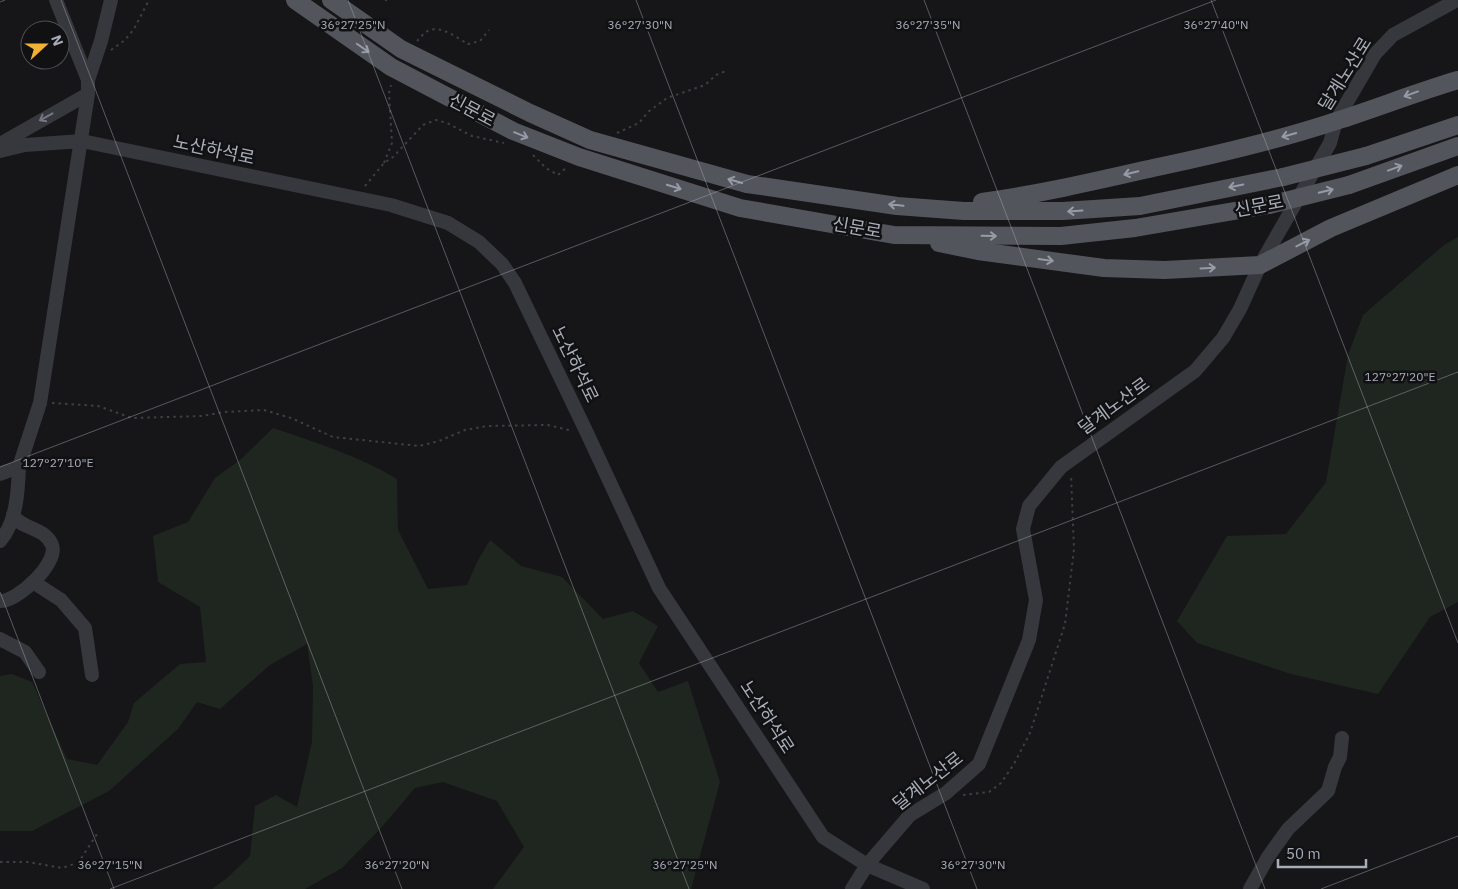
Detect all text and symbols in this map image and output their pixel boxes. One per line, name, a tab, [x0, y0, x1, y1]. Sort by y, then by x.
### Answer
text: 36°27'25"N	[320, 17, 386, 32]
text: 36°27'30"N	[607, 17, 673, 32]
text: 36°27'35"N	[895, 17, 961, 32]
text: 36°27'40"N	[1183, 17, 1249, 32]
north arrow	[20, 20, 70, 70]
text: N	[47, 32, 67, 48]
street label: 달계노산로	[1313, 33, 1376, 115]
one-way arrow	[356, 43, 370, 53]
street label: 신문로	[445, 88, 500, 131]
one-way arrow	[1404, 90, 1420, 99]
one-way arrow	[39, 113, 53, 123]
street label: 노산하석로	[171, 130, 257, 169]
one-way arrow	[513, 130, 528, 140]
one-way arrow	[1281, 131, 1297, 140]
one-way arrow	[1387, 163, 1403, 172]
one-way arrow	[1124, 169, 1140, 178]
one-way arrow	[727, 175, 743, 185]
one-way arrow	[1228, 182, 1244, 192]
one-way arrow	[666, 183, 682, 193]
one-way arrow	[1318, 186, 1334, 195]
street label: 신문로	[1232, 189, 1285, 222]
one-way arrow	[888, 200, 904, 210]
one-way arrow	[1068, 206, 1084, 215]
street label: 신문로	[831, 212, 884, 243]
one-way arrow	[981, 231, 997, 240]
one-way arrow	[1295, 238, 1310, 247]
one-way arrow	[1037, 255, 1053, 265]
one-way arrow	[1199, 263, 1215, 273]
street label: 노산하석로	[547, 322, 604, 406]
text: 127°27'20"E	[1365, 369, 1435, 384]
street label: 달계노산로	[1073, 372, 1154, 439]
text: 127°27'10"E	[23, 455, 93, 470]
street label: 노산하석로	[735, 676, 800, 758]
street label: 달계노산로	[888, 746, 967, 815]
scale bar	[1278, 836, 1366, 868]
text: 50 m	[1286, 844, 1321, 863]
text: 36°27'15"N	[77, 857, 143, 872]
text: 36°27'20"N	[364, 857, 430, 872]
text: 36°27'25"N	[652, 857, 718, 872]
text: 36°27'30"N	[940, 857, 1006, 872]

